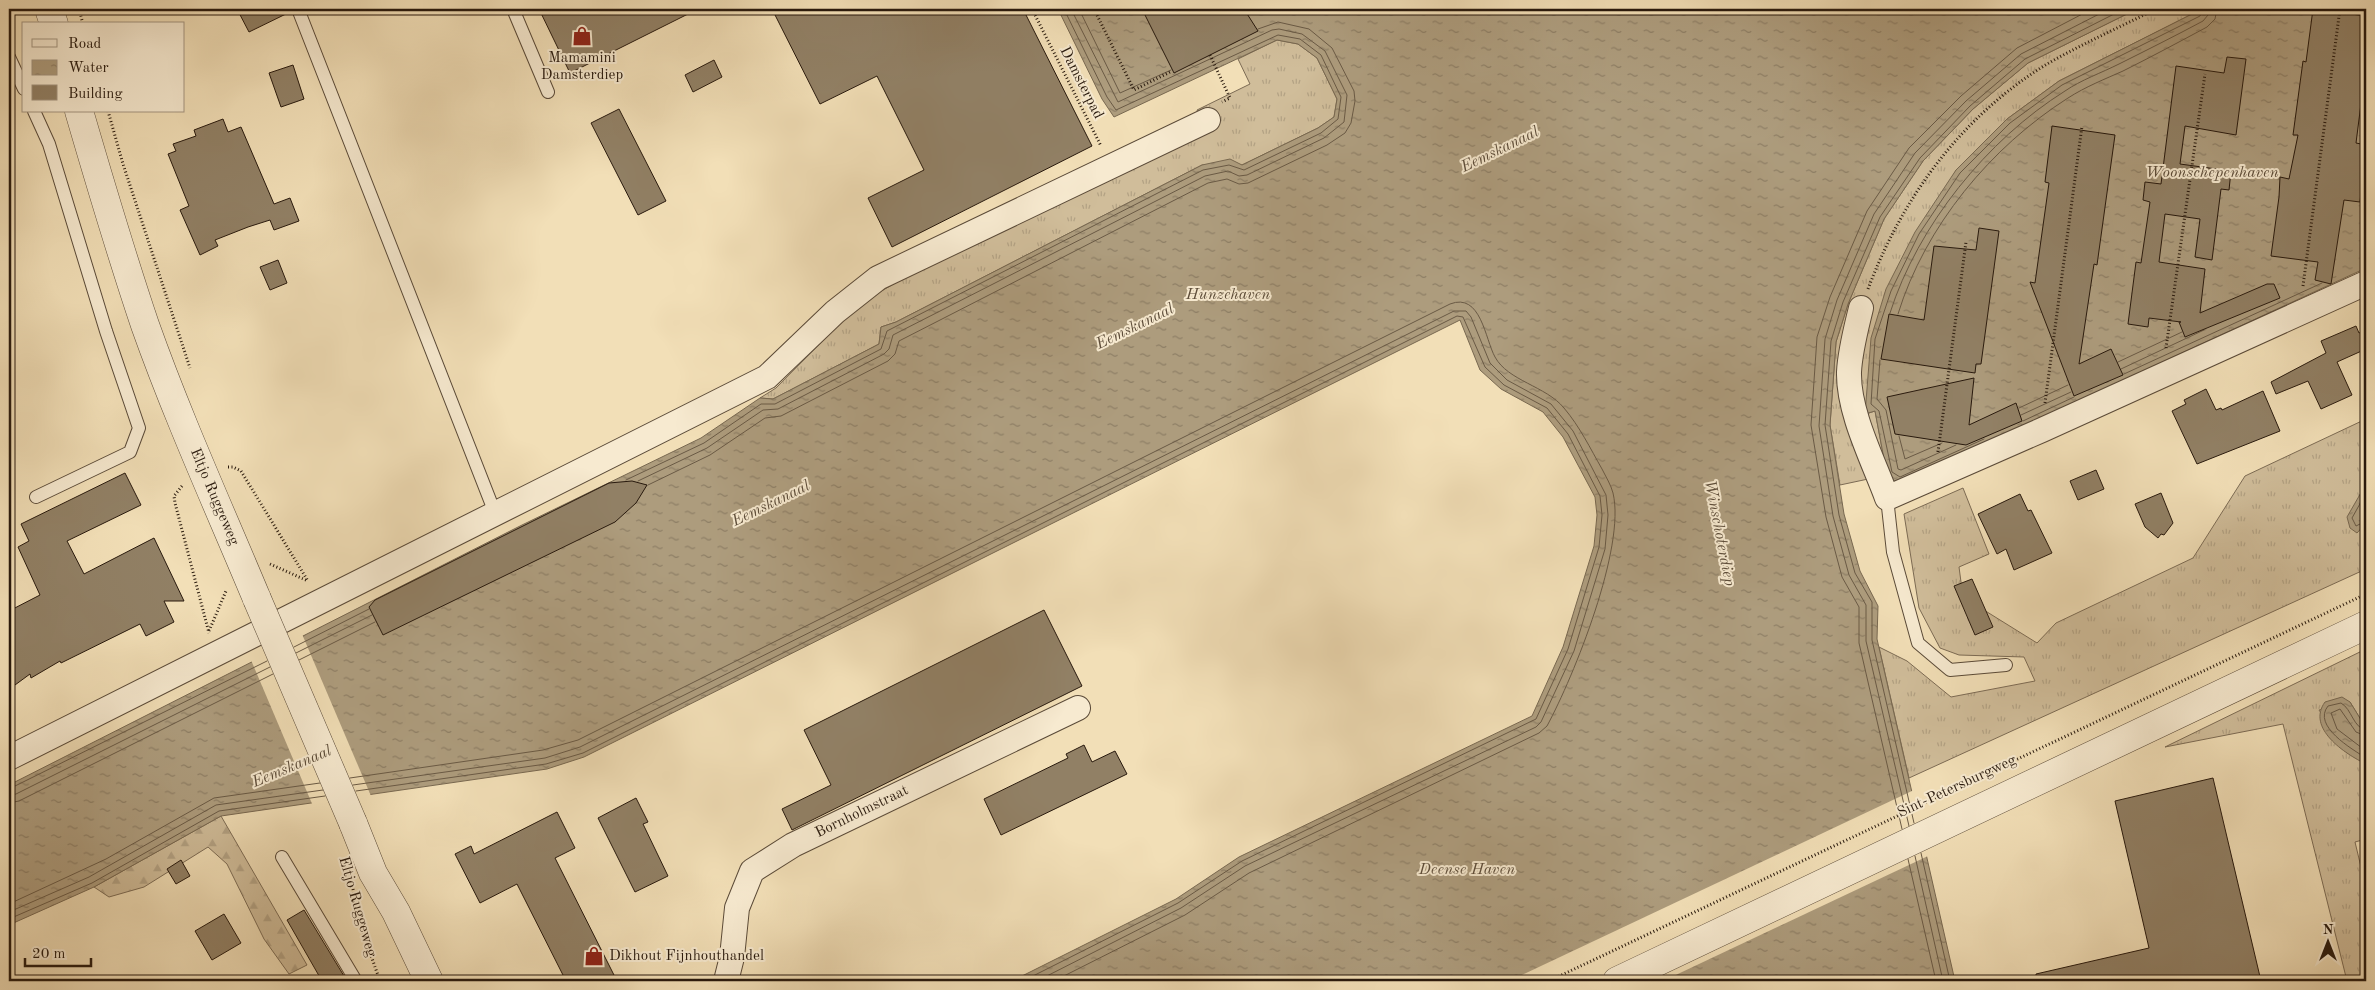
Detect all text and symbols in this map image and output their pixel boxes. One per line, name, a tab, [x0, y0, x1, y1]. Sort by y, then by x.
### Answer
legend	[22, 22, 185, 112]
shop icon: Mamamini Damsterdiep	[571, 25, 593, 47]
text: Road	[68, 37, 102, 52]
street label: Damsterpad	[1056, 44, 1106, 122]
place label: Mamamini Damsterdiep	[541, 51, 623, 83]
text: Water	[68, 61, 109, 76]
text: Building	[68, 87, 123, 102]
water label: Eemskanaal	[1458, 124, 1542, 176]
water label: Woonschepenhaven	[2145, 165, 2279, 181]
water label: Hunzehaven	[1185, 287, 1270, 303]
water label: Eemskanaal	[1093, 301, 1177, 353]
street label: Eltjo Ruggeweg	[187, 446, 241, 548]
water label: Eemskanaal	[729, 478, 813, 530]
water label: Winschoterdiep	[1701, 479, 1737, 588]
water label: Eemskanaal	[249, 743, 334, 791]
street label: Sint-Petersburgweg	[1895, 753, 2019, 821]
street label: Bornholmstraat	[813, 783, 911, 841]
street label: Eltjo Ruggeweg	[335, 855, 379, 959]
water label: Deense Haven	[1418, 862, 1515, 878]
north arrow	[2302, 918, 2352, 968]
text: N	[2323, 923, 2334, 937]
scale bar	[25, 935, 91, 967]
shop icon: Dikhout Fijnhouthandel	[583, 945, 605, 967]
text: 20 m	[32, 947, 66, 962]
place label: Dikhout Fijnhouthandel	[609, 949, 764, 964]

